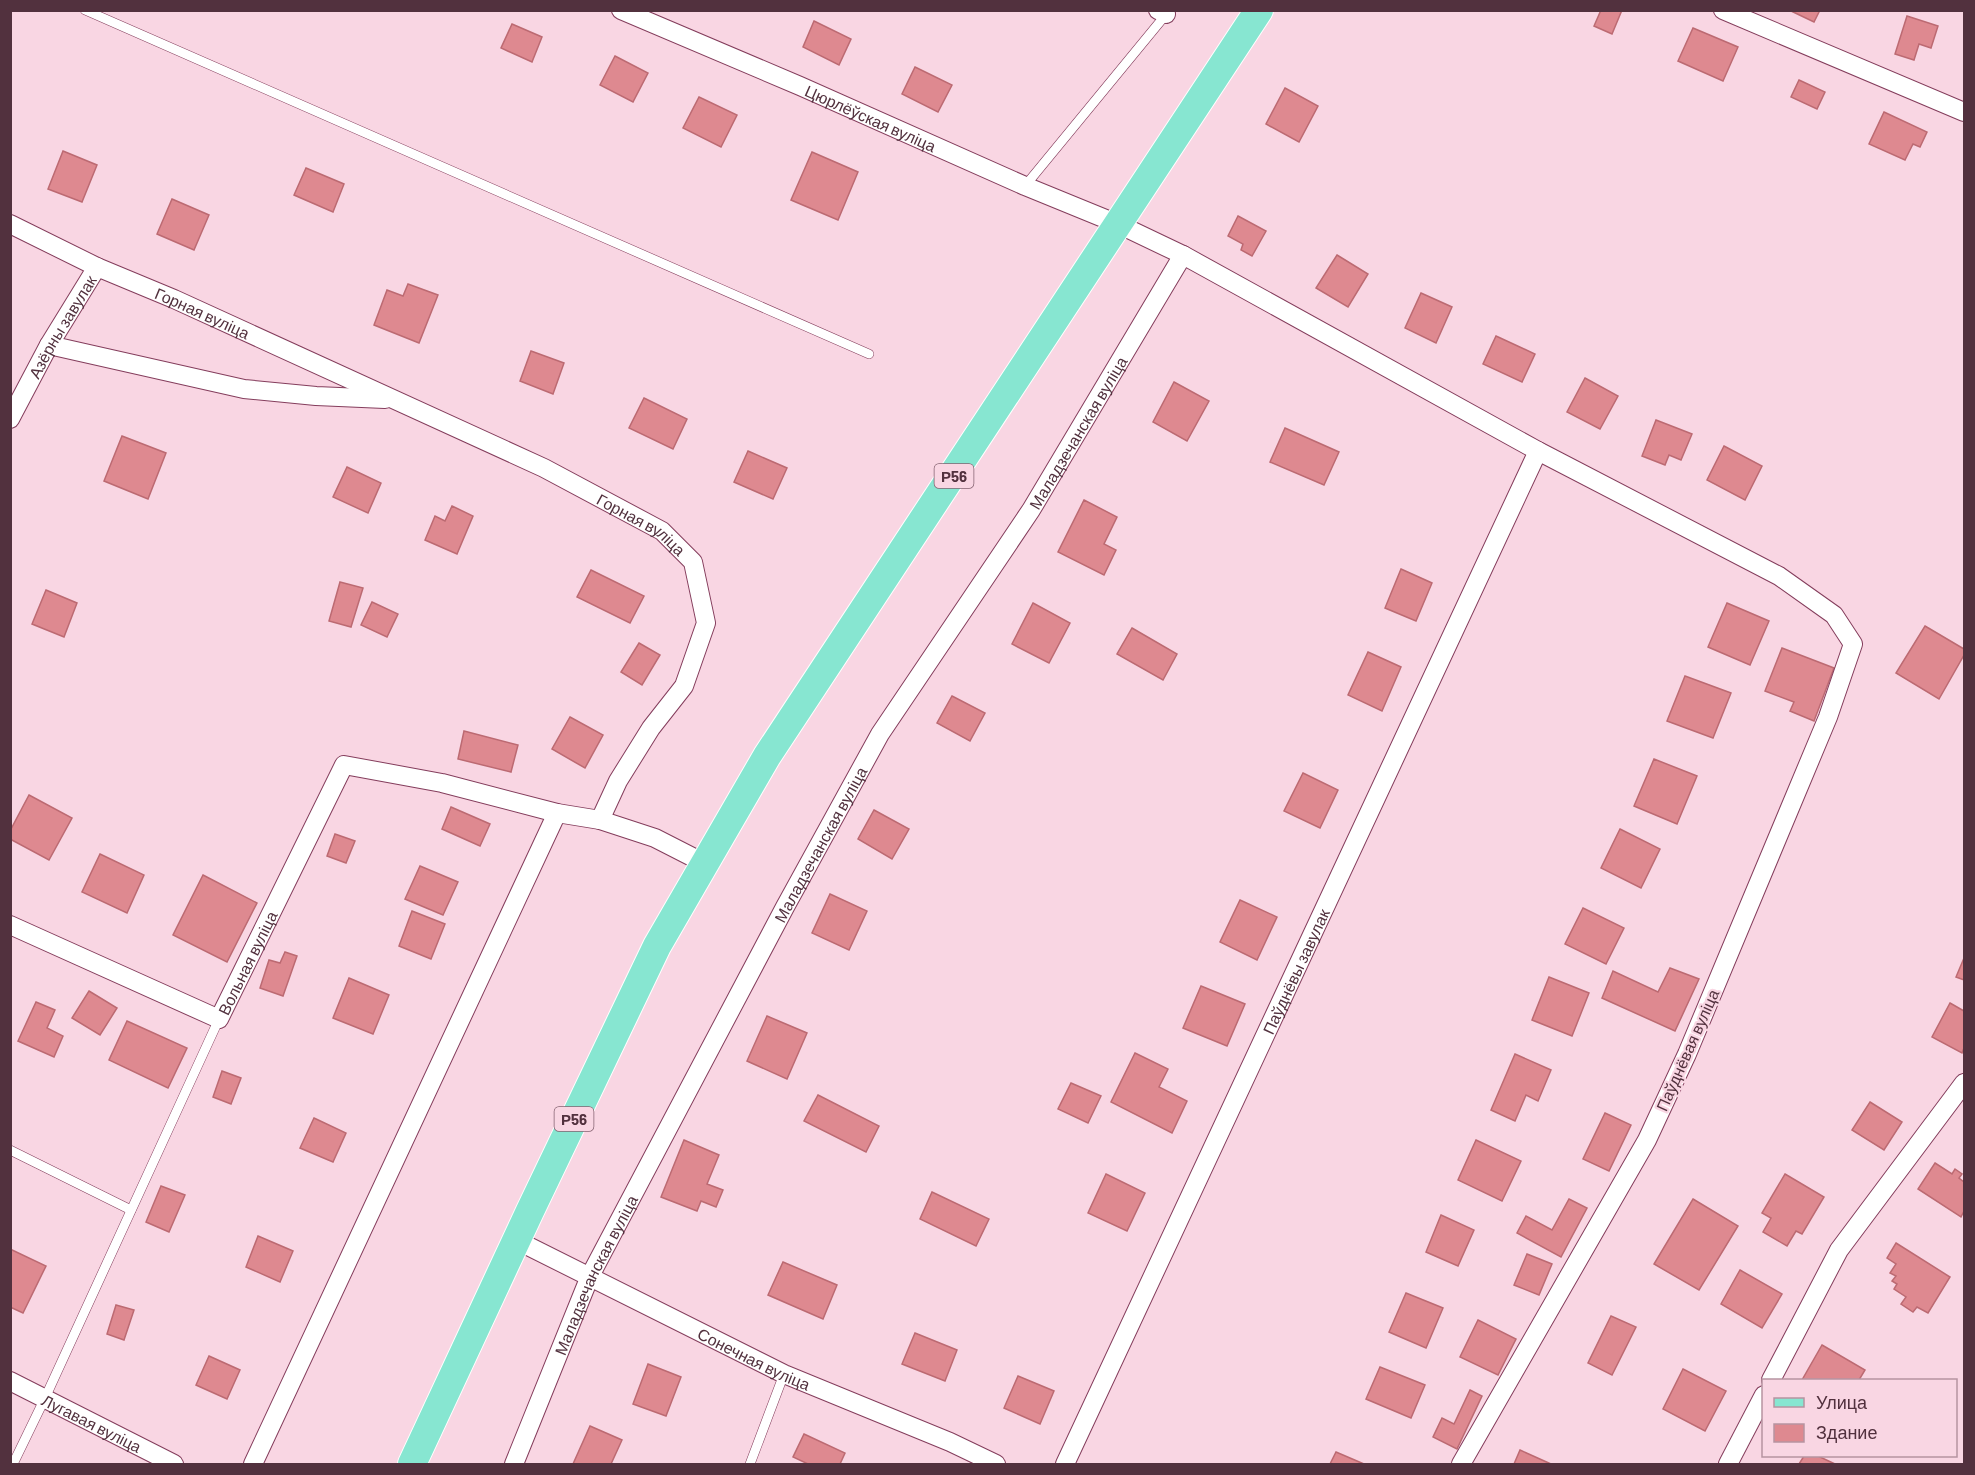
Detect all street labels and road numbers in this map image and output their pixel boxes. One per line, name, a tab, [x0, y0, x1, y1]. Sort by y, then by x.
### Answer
street label: Цюрлёўская вуліца	[802, 80, 939, 155]
street label: Азёрны завулак	[24, 270, 100, 381]
street label: Горная вуліца	[152, 283, 253, 342]
street label: Маладзечанская вуліца	[1024, 352, 1130, 512]
road number: Р56	[934, 464, 974, 488]
street label: Горная вуліца	[594, 489, 690, 559]
street label: Маладзечанская вуліца	[769, 763, 870, 925]
street label: Паўднёвы завулак	[1258, 905, 1333, 1037]
street label: Вольная вуліца	[213, 908, 280, 1018]
street label: Паўднёвая вуліца	[1652, 986, 1722, 1114]
road number: Р56	[554, 1107, 594, 1131]
street label: Маладзечанская вуліца	[550, 1191, 641, 1358]
street label: Сонечная вуліца	[695, 1323, 813, 1393]
street label: Лугавая вуліца	[39, 1389, 145, 1456]

